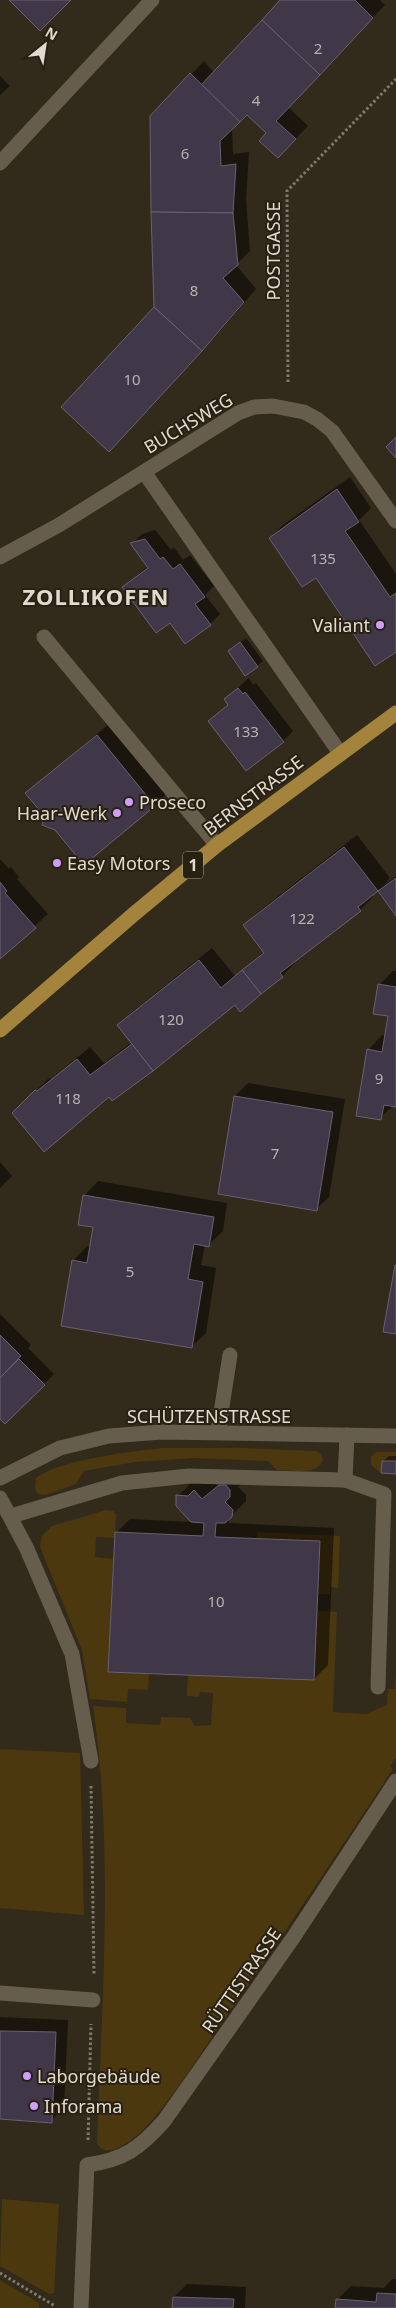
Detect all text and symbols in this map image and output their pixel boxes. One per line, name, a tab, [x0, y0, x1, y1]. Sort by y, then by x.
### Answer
north arrow	[20, 20, 70, 70]
text: N	[42, 22, 61, 44]
house number: 2	[314, 38, 322, 58]
house number: 4	[252, 90, 261, 110]
house number: 6	[181, 143, 189, 163]
street label: POSTGASSE	[261, 202, 285, 300]
house number: 8	[190, 280, 198, 300]
house number: 10	[123, 369, 141, 389]
street label: BUCHSWEG	[139, 387, 237, 459]
house number: 135	[310, 548, 336, 568]
district label: ZOLLIKOFEN	[23, 581, 169, 611]
place label: Valiant	[312, 613, 371, 637]
marker: Valiant	[374, 619, 386, 631]
house number: 133	[233, 721, 259, 741]
street label: BERNSTRASSE	[198, 750, 308, 840]
place label: Proseco	[139, 790, 206, 814]
marker: Proseco	[123, 796, 135, 808]
place label: Haar-Werk	[17, 801, 107, 825]
marker: Haar-Werk	[111, 807, 123, 819]
place label: Easy Motors	[67, 851, 170, 875]
road number: 1	[183, 852, 203, 878]
marker: Easy Motors	[51, 857, 63, 869]
house number: 122	[289, 908, 315, 928]
house number: 120	[158, 1009, 184, 1029]
house number: 9	[375, 1068, 383, 1088]
house number: 118	[55, 1088, 81, 1108]
house number: 7	[271, 1143, 279, 1163]
house number: 5	[126, 1261, 134, 1281]
street label: SCHÜTZENSTRASSE	[127, 1404, 291, 1428]
house number: 10	[207, 1591, 225, 1611]
street label: RÜTTISTRASSE	[196, 1923, 286, 2037]
place label: Laborgebäude	[37, 2064, 160, 2088]
marker: Laborgebäude	[21, 2070, 33, 2082]
place label: Inforama	[44, 2094, 122, 2118]
marker: Inforama	[28, 2100, 40, 2112]

